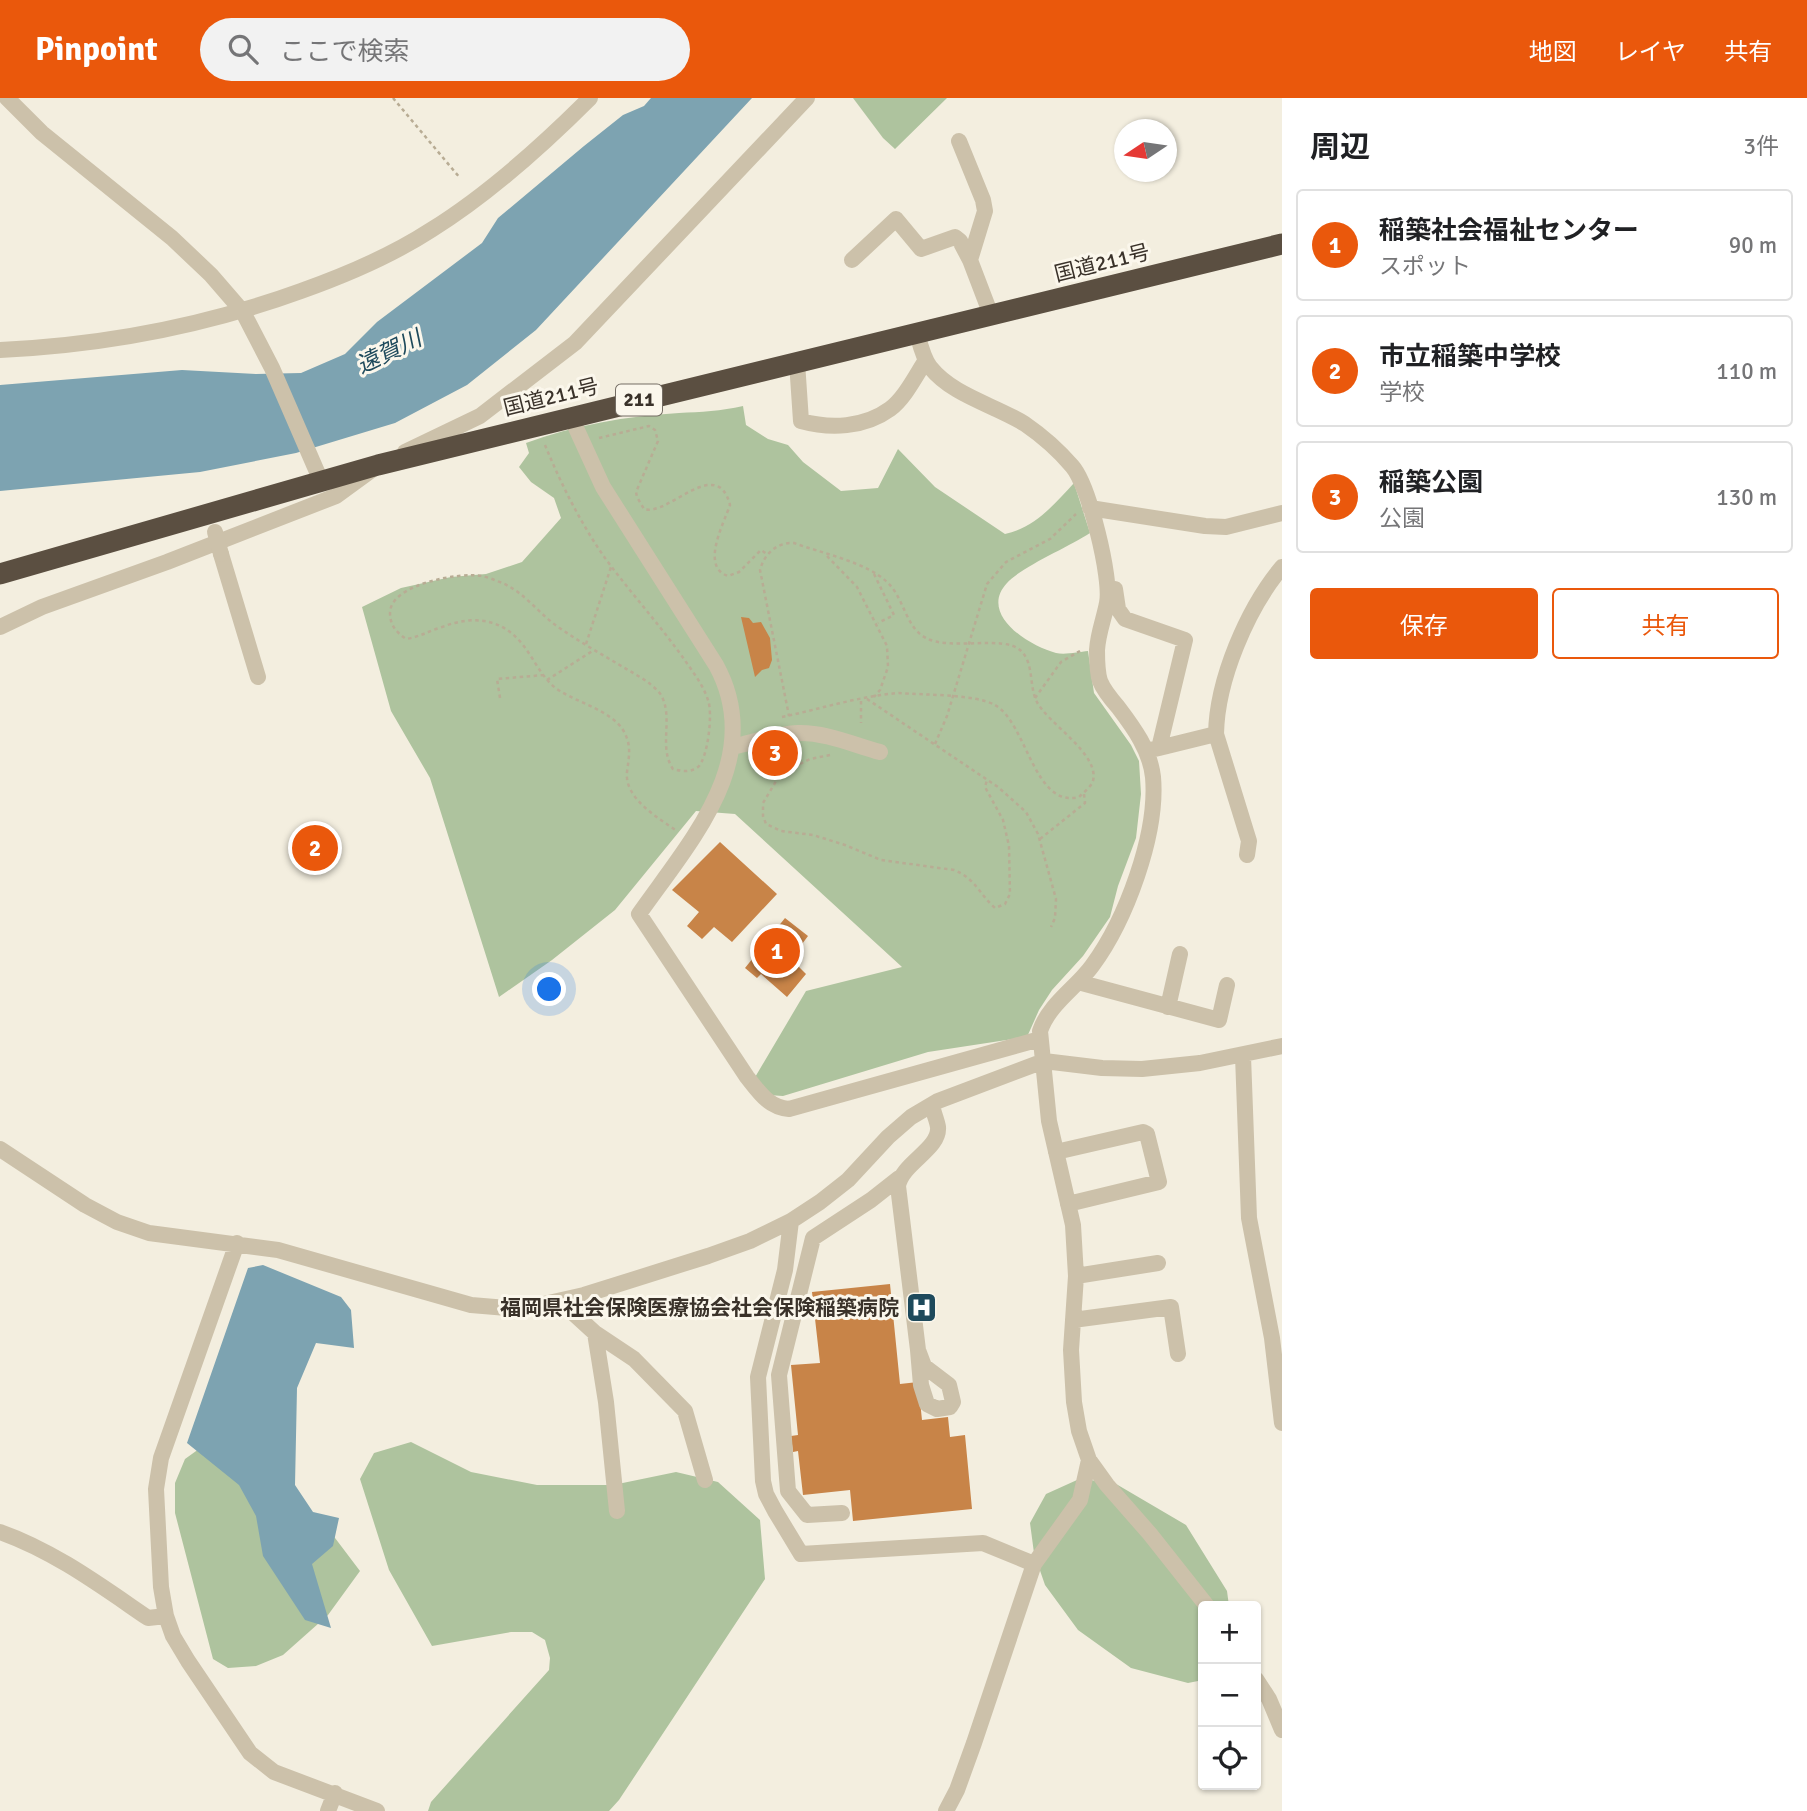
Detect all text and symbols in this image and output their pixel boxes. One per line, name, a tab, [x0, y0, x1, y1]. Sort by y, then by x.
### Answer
search box	[200, 18, 690, 81]
text: Pinpoint	[35, 29, 158, 70]
icon: search	[224, 30, 262, 68]
text: ここで検索	[280, 36, 410, 68]
text: 地図	[1529, 37, 1577, 67]
text: レイヤ	[1615, 37, 1686, 67]
text: 共有	[1724, 37, 1772, 67]
north arrow	[1114, 119, 1177, 182]
text: 周辺	[1310, 129, 1370, 166]
text: 3件	[1744, 132, 1779, 161]
text: 稲築社会福祉センター	[1379, 215, 1639, 247]
text: 1	[1329, 231, 1341, 260]
text: 90 m	[1729, 231, 1777, 260]
street label: 国道211号	[1052, 239, 1152, 287]
text: スポット	[1379, 252, 1471, 281]
water label: 遠賀川	[352, 323, 429, 380]
text: 市立稲築中学校	[1379, 341, 1561, 373]
text: 2	[1329, 357, 1341, 386]
text: 110 m	[1716, 357, 1777, 386]
street label: 国道211号	[501, 373, 601, 421]
text: 学校	[1379, 378, 1425, 407]
road number: 211	[616, 384, 662, 416]
text: 稲築公園	[1379, 467, 1483, 499]
text: 3	[1329, 483, 1341, 512]
text: 130 m	[1716, 483, 1777, 512]
text: 公園	[1379, 504, 1425, 533]
button: 保存	[1310, 588, 1538, 659]
button: 共有	[1552, 588, 1779, 659]
pin: 3	[752, 727, 798, 779]
pin: 2	[292, 822, 338, 874]
pin: 1	[754, 925, 800, 977]
your location	[532, 972, 566, 1006]
hospital icon: 福岡県社会保険医療協会社会保険稲築病院	[905, 1291, 939, 1325]
place label: 福岡県社会保険医療協会社会保険稲築病院	[500, 1295, 899, 1321]
map controls	[1198, 1601, 1261, 1790]
button: +	[1198, 1601, 1261, 1664]
button: −	[1198, 1664, 1261, 1727]
button: locate	[1198, 1727, 1261, 1790]

